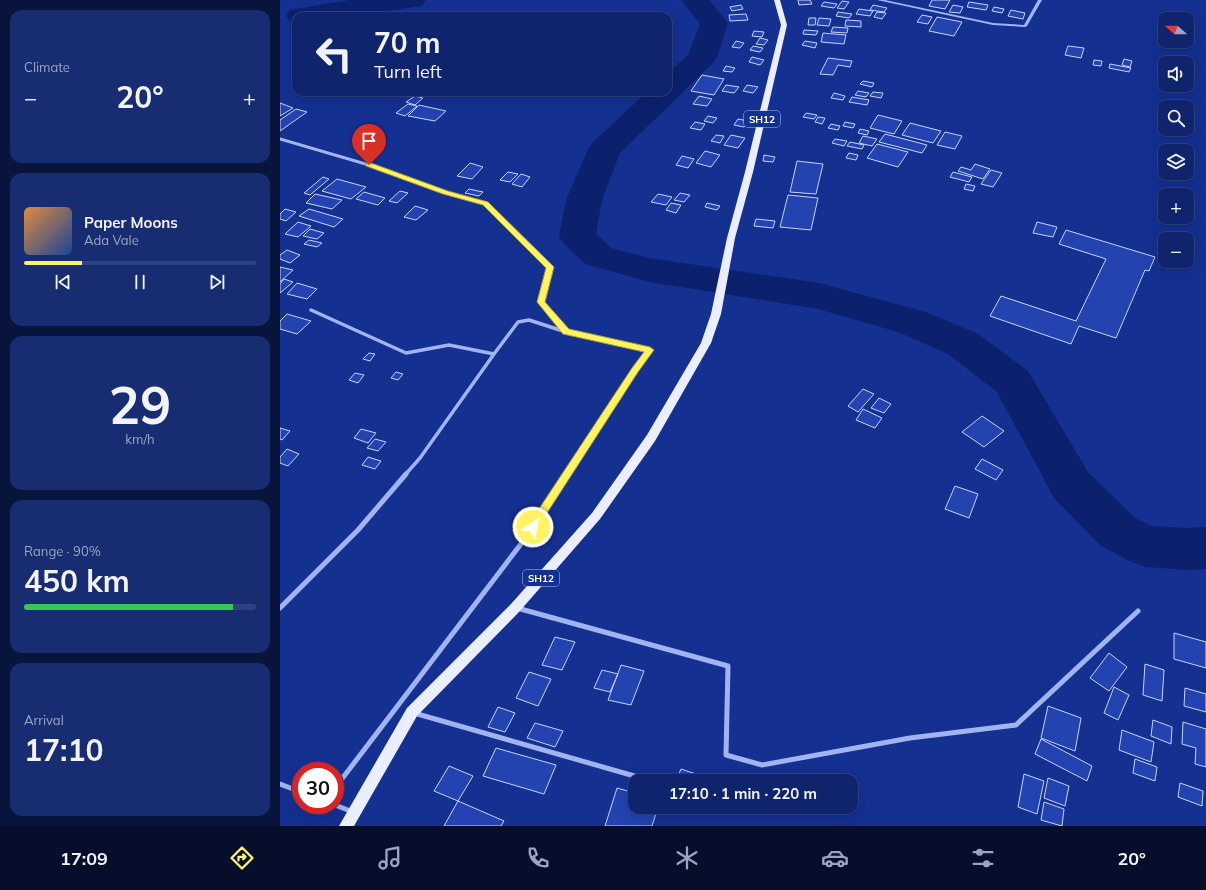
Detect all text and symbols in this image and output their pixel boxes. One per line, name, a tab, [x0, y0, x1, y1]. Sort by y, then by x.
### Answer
north arrow	[1158, 12, 1194, 48]
map controls	[1158, 12, 1194, 268]
text: 70 m	[374, 25, 440, 60]
icon: left	[308, 28, 360, 80]
button: sound	[1158, 56, 1194, 92]
text: Climate	[24, 59, 70, 75]
text: Turn left	[374, 60, 442, 83]
text: 20°	[116, 78, 164, 116]
text: −	[24, 84, 37, 112]
text: +	[243, 84, 256, 112]
button: search	[1158, 100, 1194, 136]
road number: SH12	[744, 111, 780, 127]
pin	[352, 124, 386, 165]
icon: arrive	[358, 130, 380, 152]
button: layers	[1158, 144, 1194, 180]
button: +	[1158, 188, 1194, 224]
text: Paper Moons	[84, 213, 178, 232]
text: Ada Vale	[84, 232, 139, 248]
button: −	[1158, 232, 1194, 268]
icon: previous	[52, 271, 74, 293]
icon: pause	[129, 271, 151, 293]
icon: next	[206, 271, 228, 293]
text: 29	[109, 372, 171, 437]
text: km/h	[125, 431, 155, 447]
position arrow	[512, 506, 554, 548]
text: Range · 90%	[24, 543, 101, 559]
text: 450 km	[24, 562, 130, 600]
road number: SH12	[523, 570, 559, 586]
text: Arrival	[24, 712, 64, 728]
text: 17:10	[24, 731, 103, 769]
speed limit sign: 30	[292, 762, 344, 814]
text: 17:10 · 1 min · 220 m	[669, 784, 817, 803]
icon: directions	[228, 844, 256, 872]
icon: music	[376, 844, 404, 872]
icon: phone	[524, 844, 552, 872]
icon: climate	[673, 844, 701, 872]
icon: car	[821, 844, 849, 872]
icon: filters	[969, 844, 997, 872]
text: 17:09	[60, 847, 108, 870]
text: 20°	[1117, 847, 1146, 870]

